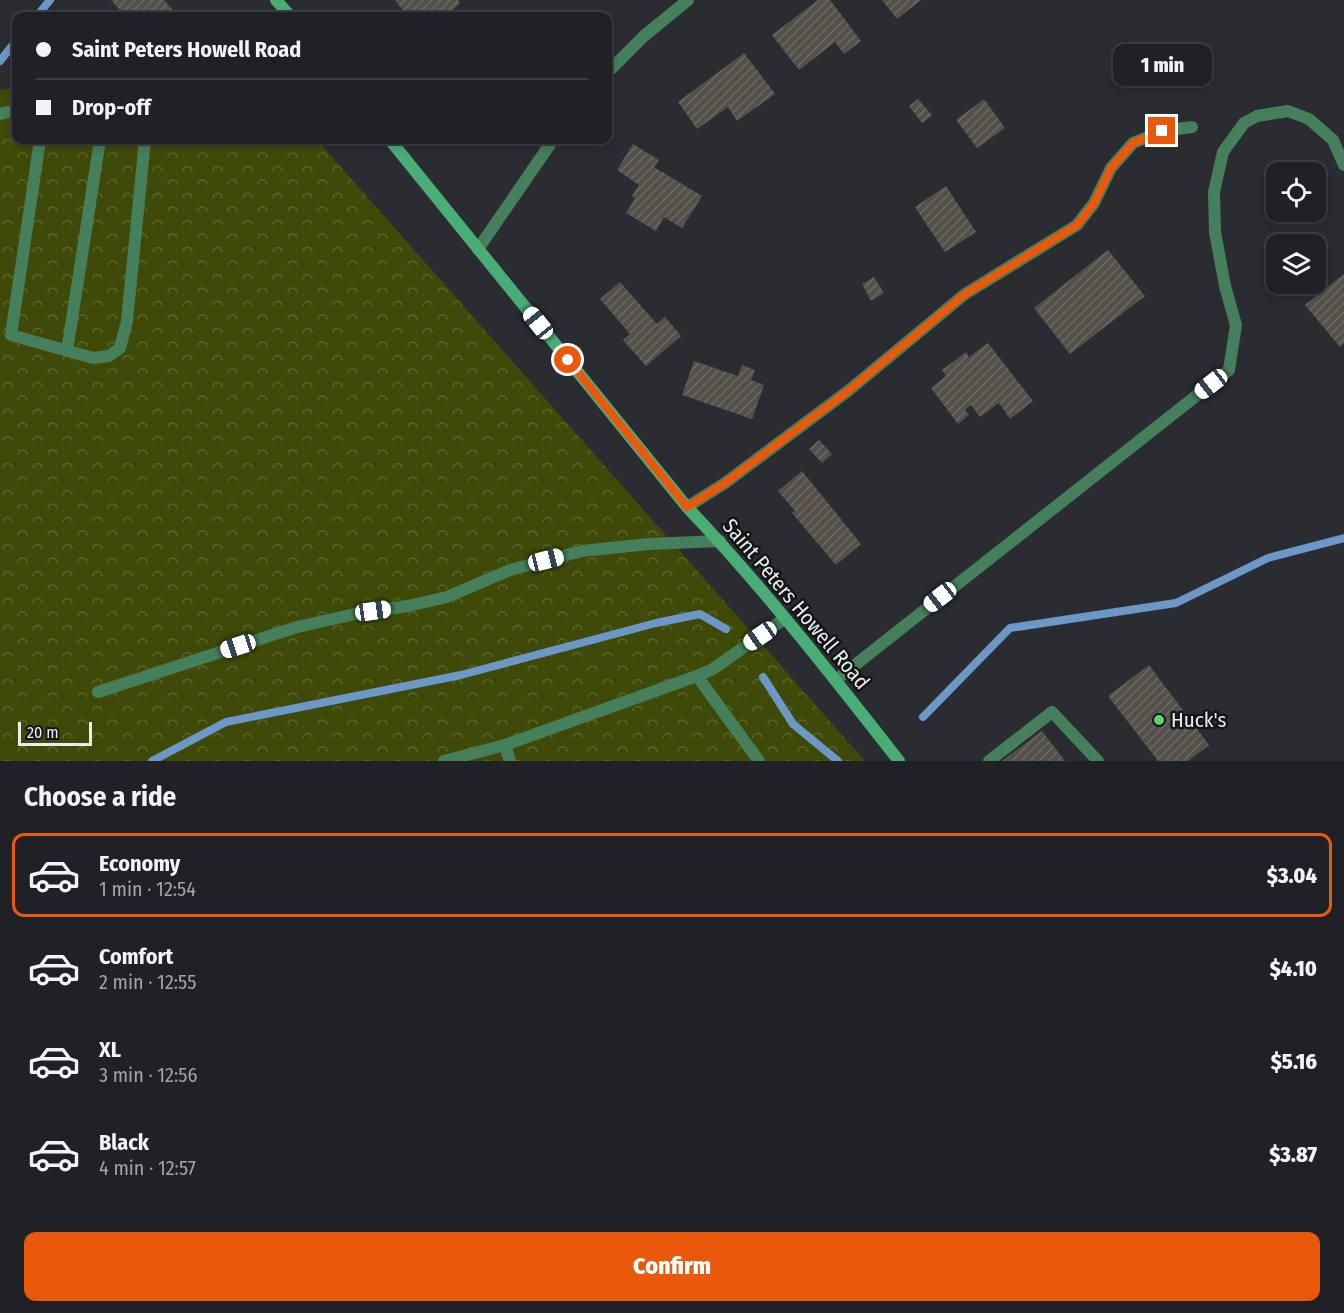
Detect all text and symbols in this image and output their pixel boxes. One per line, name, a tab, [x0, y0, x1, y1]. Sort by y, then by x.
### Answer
text: Saint Peters Howell Road	[72, 36, 301, 63]
callout: 1 min	[1112, 44, 1212, 86]
text: 1 min	[1141, 53, 1184, 77]
text: Drop-off	[72, 94, 151, 121]
route end	[1148, 117, 1175, 144]
map controls	[1266, 162, 1326, 294]
button: locate	[1266, 162, 1326, 222]
button: layers	[1266, 234, 1326, 294]
car	[520, 303, 556, 343]
route start	[554, 346, 581, 373]
car	[1191, 366, 1231, 402]
street label: Saint Peters Howell Road	[717, 513, 875, 695]
car	[526, 547, 566, 573]
car	[920, 579, 960, 615]
car	[354, 600, 392, 622]
car	[740, 618, 780, 654]
car	[218, 632, 258, 660]
place label: Huck's	[1171, 707, 1227, 733]
marker: Huck's	[1152, 713, 1166, 727]
scale bar	[18, 719, 92, 746]
text: 20 m	[27, 723, 58, 742]
text: Choose a ride	[24, 781, 176, 813]
icon: car	[27, 848, 81, 902]
text: Economy	[99, 850, 180, 877]
text: $3.04	[1267, 862, 1317, 889]
text: 1 min · 12:54	[99, 877, 196, 901]
icon: car	[27, 941, 81, 995]
text: Comfort	[99, 943, 173, 970]
text: $4.10	[1270, 955, 1317, 982]
text: 2 min · 12:55	[99, 970, 196, 994]
icon: car	[27, 1034, 81, 1088]
text: XL	[99, 1036, 121, 1063]
text: $5.16	[1271, 1048, 1317, 1075]
text: 3 min · 12:56	[99, 1063, 197, 1087]
icon: car	[27, 1127, 81, 1181]
text: Black	[99, 1129, 149, 1156]
text: $3.87	[1269, 1141, 1317, 1168]
text: 4 min · 12:57	[99, 1156, 196, 1180]
button: Confirm	[24, 1232, 1320, 1301]

